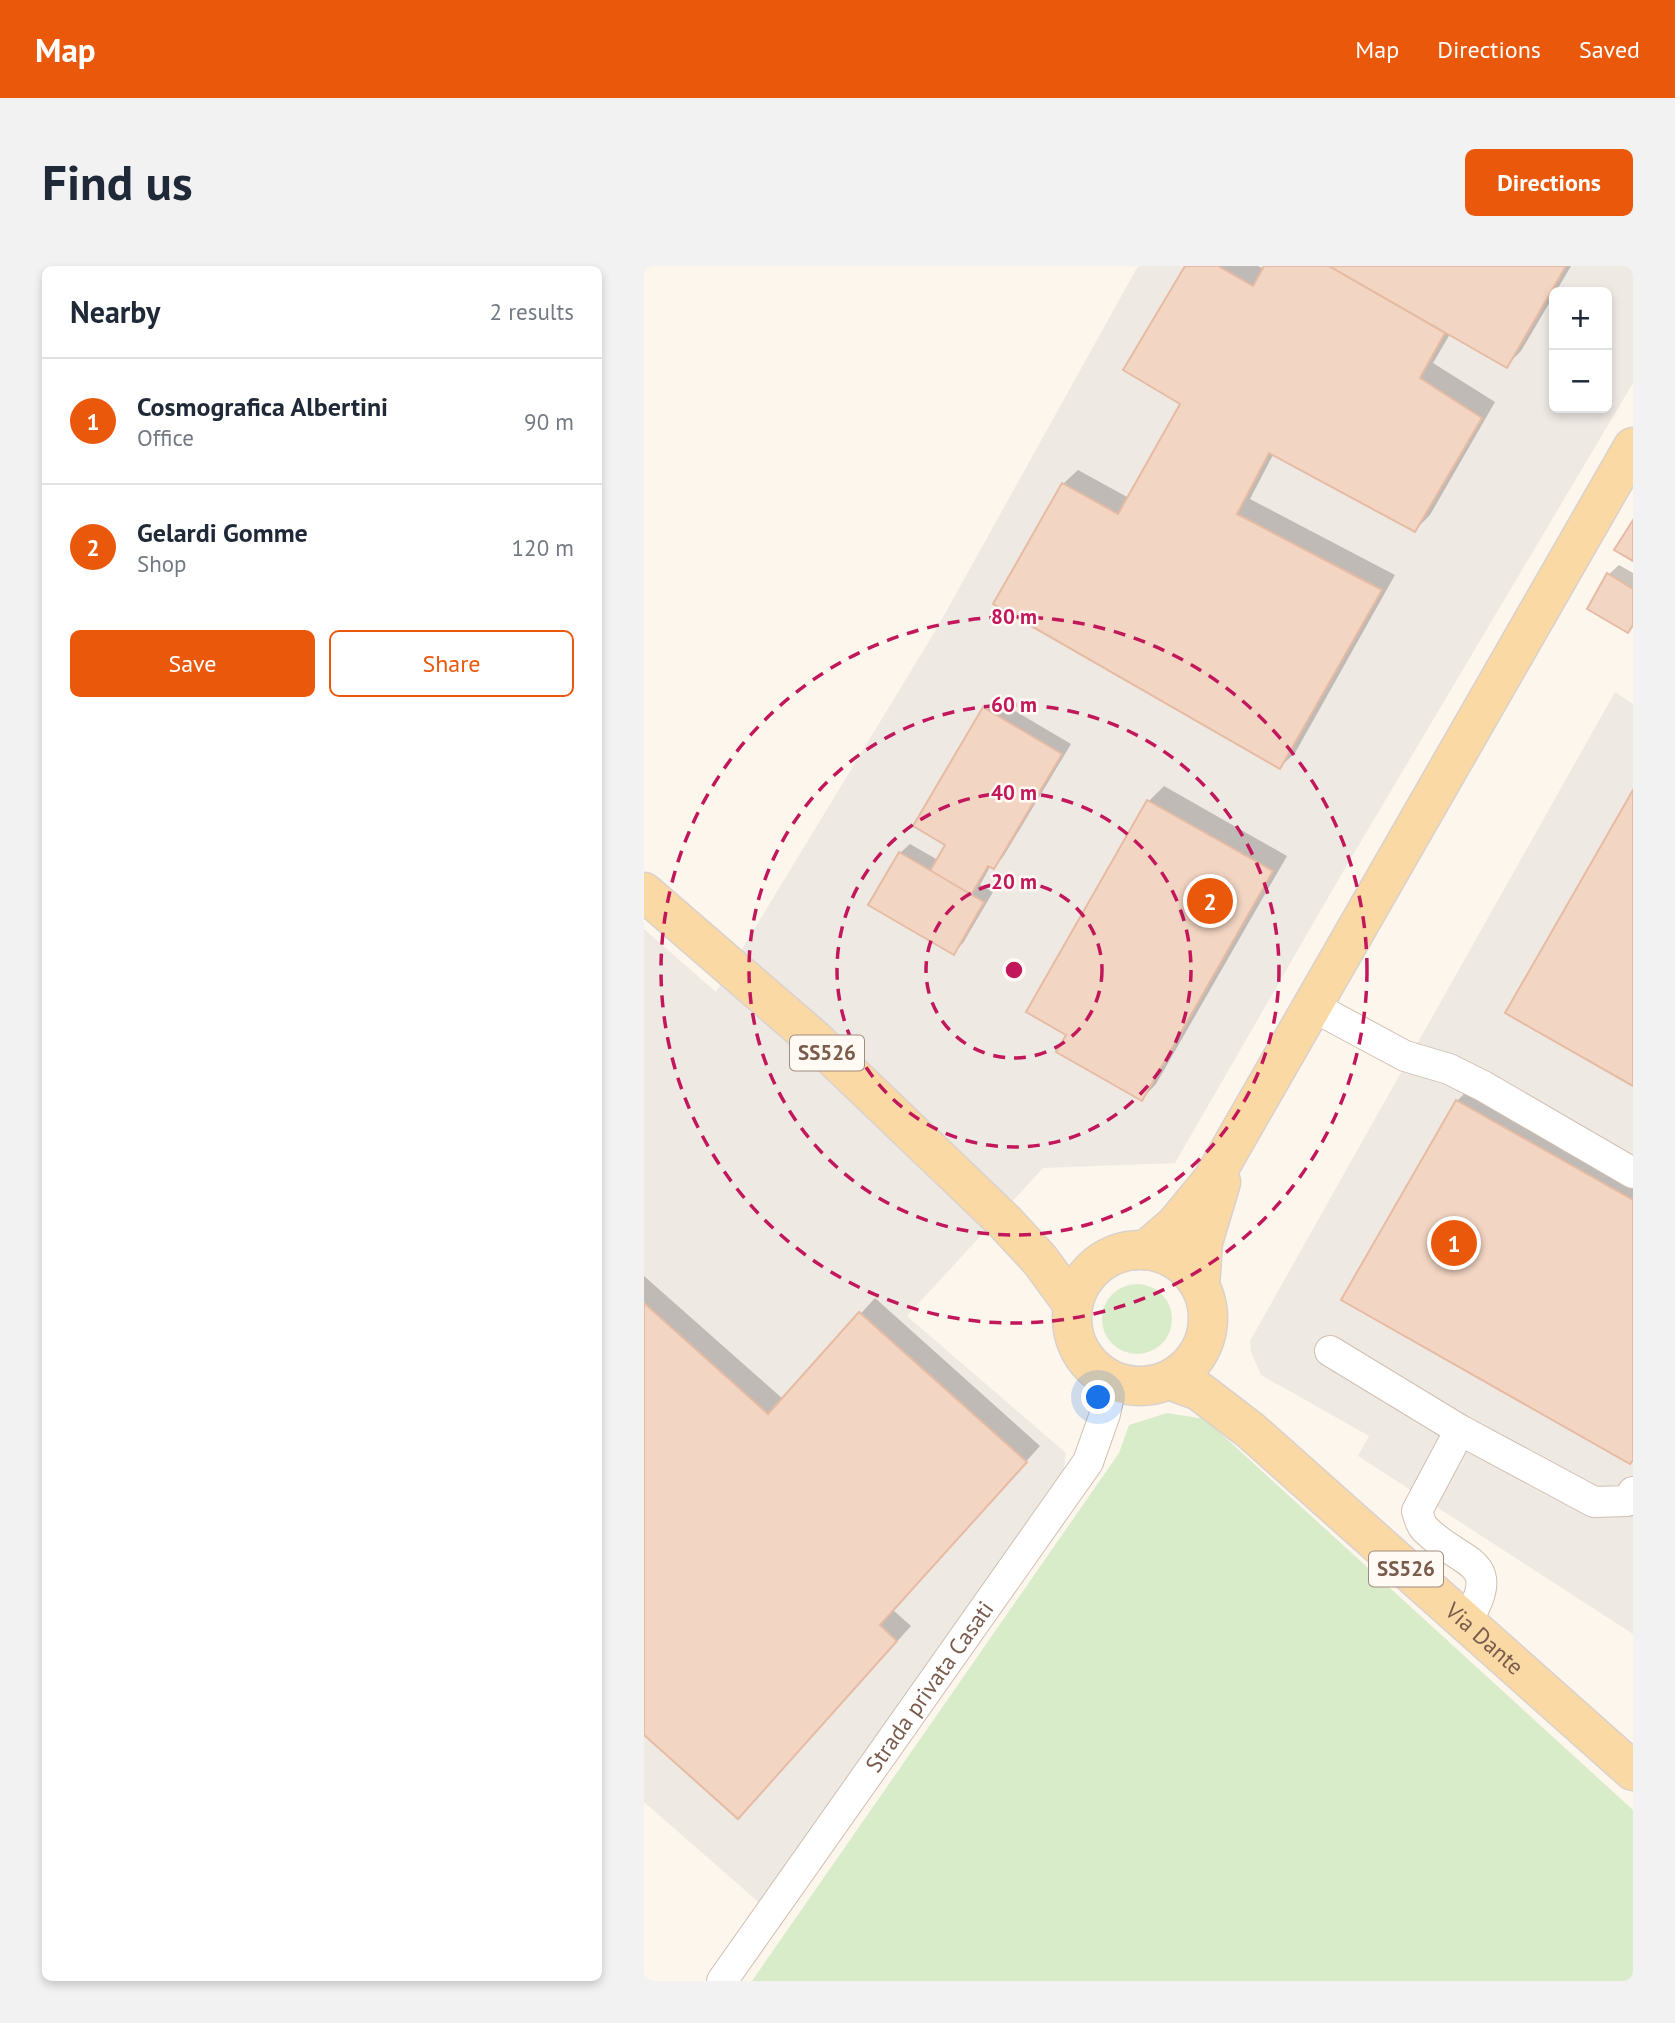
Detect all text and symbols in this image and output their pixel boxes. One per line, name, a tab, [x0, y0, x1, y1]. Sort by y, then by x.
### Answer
text: Map	[35, 28, 96, 71]
text: Map	[1355, 34, 1399, 65]
text: Directions	[1437, 34, 1541, 65]
text: Saved	[1579, 34, 1640, 65]
button: Directions	[1465, 149, 1633, 216]
text: Find us	[42, 150, 193, 214]
map controls	[1549, 287, 1612, 413]
button: +	[1549, 287, 1612, 350]
text: Nearby	[70, 292, 160, 331]
text: 2 results	[490, 297, 574, 326]
button: −	[1549, 350, 1612, 413]
text: Cosmografica Albertini	[137, 390, 388, 423]
text: 1	[86, 407, 100, 436]
text: 90 m	[524, 407, 574, 436]
text: Office	[137, 423, 194, 452]
text: Gelardi Gomme	[137, 516, 308, 549]
text: 2	[86, 533, 100, 562]
text: 120 m	[512, 533, 574, 562]
text: Shop	[137, 549, 187, 578]
text: 80 m	[991, 603, 1037, 630]
button: Save	[70, 630, 315, 697]
button: Share	[329, 630, 574, 697]
text: 60 m	[991, 691, 1037, 718]
text: 40 m	[991, 779, 1037, 806]
text: 20 m	[991, 868, 1037, 895]
pin: 2	[1187, 875, 1233, 927]
centre of rings	[1002, 958, 1026, 982]
road number: SS526	[790, 1036, 864, 1070]
pin: 1	[1431, 1217, 1477, 1269]
your location	[1081, 1380, 1115, 1414]
road number: SS526	[1369, 1552, 1443, 1586]
street label: Strada privata Casati	[859, 1595, 999, 1778]
street label: Via Dante	[1439, 1595, 1530, 1681]

